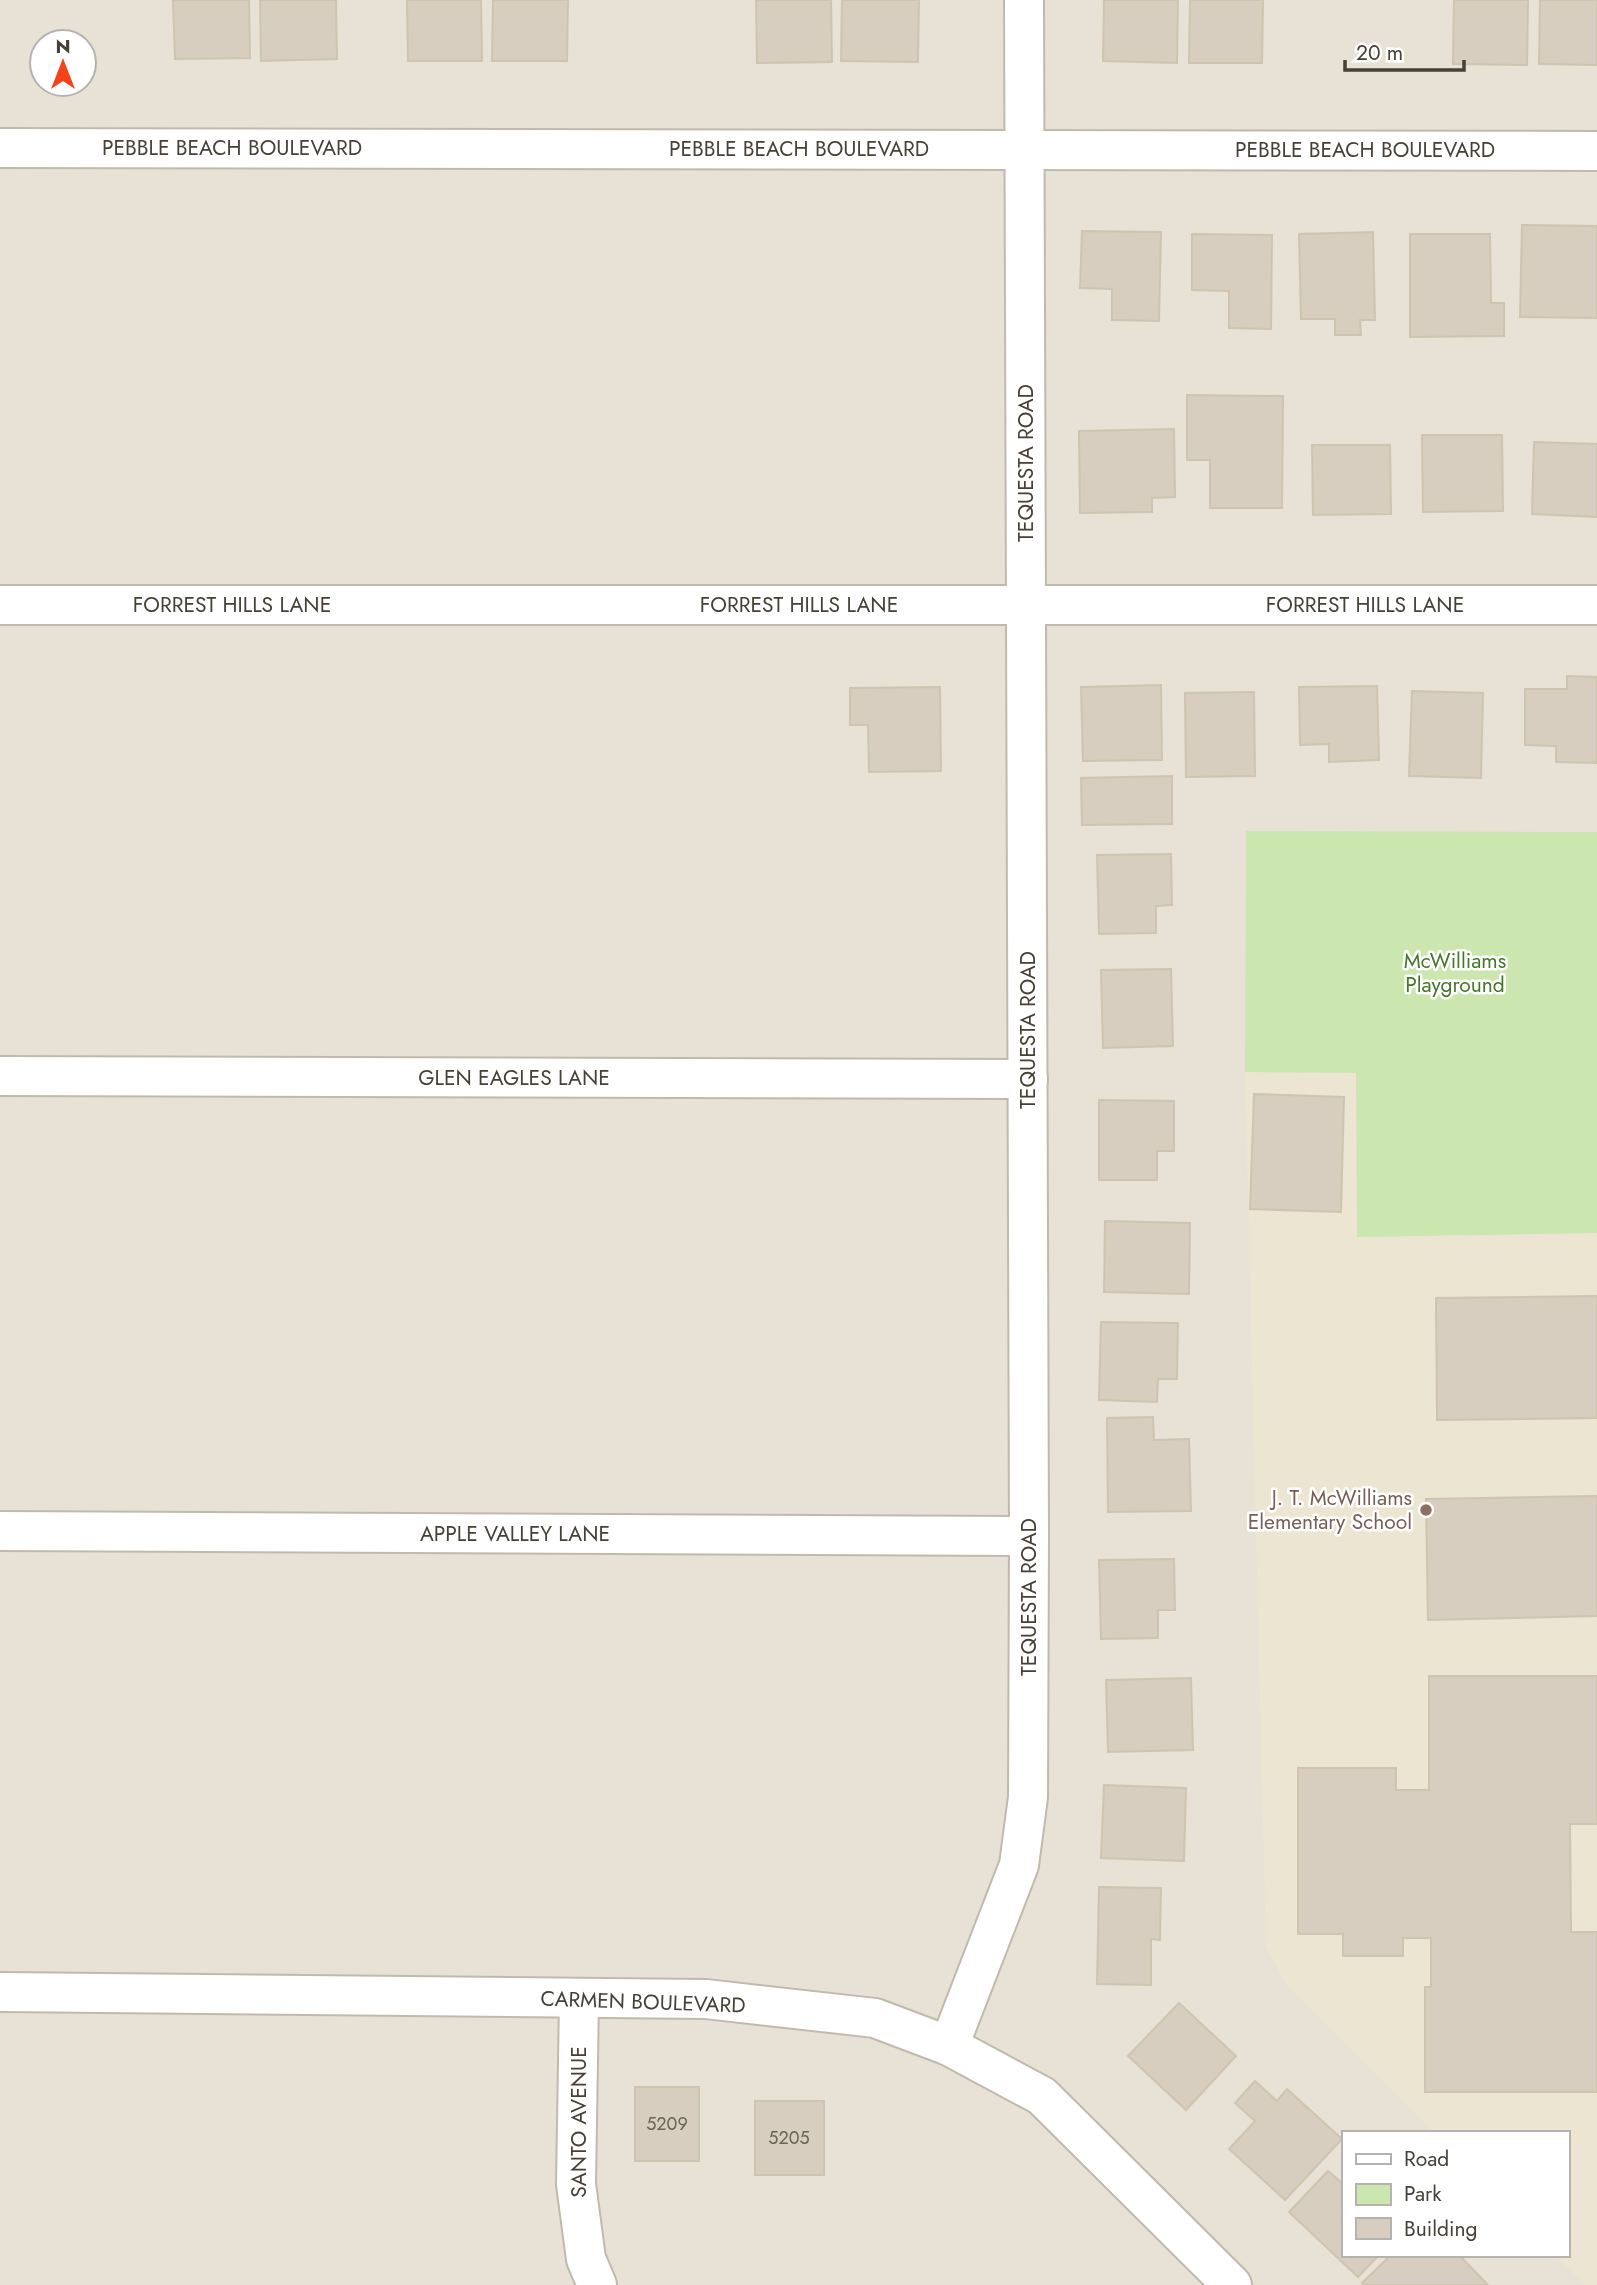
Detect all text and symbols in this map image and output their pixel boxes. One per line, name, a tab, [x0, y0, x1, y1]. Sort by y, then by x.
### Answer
north arrow	[28, 28, 98, 98]
scale bar	[1345, 28, 1464, 72]
text: N	[55, 33, 71, 60]
text: 20 m	[1356, 38, 1403, 68]
street label: PEBBLE BEACH BOULEVARD	[102, 133, 362, 163]
street label: PEBBLE BEACH BOULEVARD	[669, 134, 929, 164]
street label: PEBBLE BEACH BOULEVARD	[1235, 135, 1495, 165]
street label: TEQUESTA ROAD	[1011, 384, 1041, 542]
street label: FORREST HILLS LANE	[133, 590, 331, 620]
street label: FORREST HILLS LANE	[700, 590, 898, 620]
street label: FORREST HILLS LANE	[1266, 590, 1464, 620]
park label: McWilliams Playground	[1404, 946, 1506, 1000]
street label: TEQUESTA ROAD	[1013, 951, 1043, 1109]
street label: GLEN EAGLES LANE	[418, 1063, 610, 1093]
place label: J. T. McWilliams Elementary School	[1248, 1483, 1412, 1537]
marker: J. T. McWilliams Elementary School	[1418, 1502, 1434, 1518]
street label: TEQUESTA ROAD	[1014, 1518, 1044, 1676]
street label: APPLE VALLEY LANE	[420, 1519, 610, 1549]
street label: CARMEN BOULEVARD	[540, 1983, 746, 2021]
street label: SANTO AVENUE	[564, 2046, 594, 2198]
house number: 5209	[646, 2111, 688, 2137]
house number: 5205	[768, 2125, 810, 2151]
legend	[1342, 2131, 1569, 2257]
text: Road	[1404, 2144, 1449, 2174]
text: Park	[1404, 2179, 1442, 2209]
text: Building	[1404, 2214, 1477, 2244]

